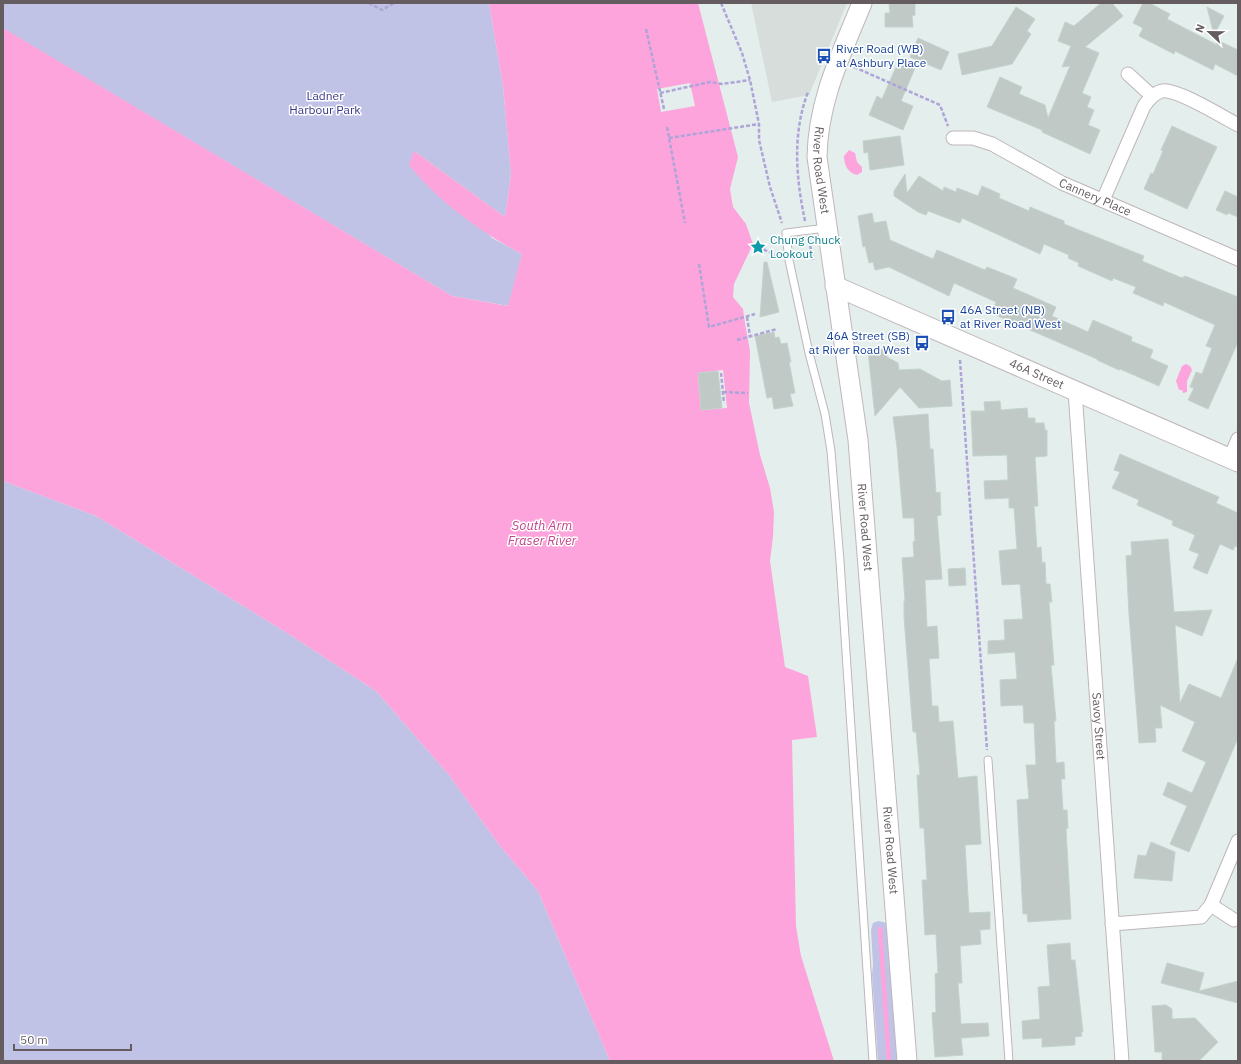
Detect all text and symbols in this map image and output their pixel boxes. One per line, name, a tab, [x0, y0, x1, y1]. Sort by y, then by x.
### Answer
north arrow	[1189, 12, 1229, 52]
text: N	[1192, 22, 1208, 35]
place label: River Road (WB) at Ashbury Place	[836, 41, 927, 70]
bus stop icon: River Road (WB) at Ashbury Place	[815, 47, 833, 65]
park label: Ladner Harbour Park	[289, 88, 361, 117]
street label: River Road West	[810, 126, 833, 215]
street label: Cannery Place	[1057, 175, 1134, 219]
place label: Chung Chuck Lookout	[770, 232, 841, 261]
place icon: Chung Chuck Lookout	[749, 238, 767, 256]
place label: 46A Street (NB) at River Road West	[960, 302, 1061, 331]
bus stop icon: 46A Street (NB) at River Road West	[939, 308, 957, 326]
place label: 46A Street (SB) at River Road West	[809, 328, 910, 357]
bus stop icon: 46A Street (SB) at River Road West	[913, 334, 931, 352]
street label: 46A Street	[1007, 355, 1066, 392]
street label: River Road West	[854, 483, 876, 572]
water label: South Arm Fraser River	[508, 517, 578, 549]
street label: Savoy Street	[1089, 692, 1109, 760]
street label: River Road West	[880, 806, 902, 895]
scale bar	[14, 1026, 131, 1052]
text: 50 m	[20, 1032, 48, 1047]

